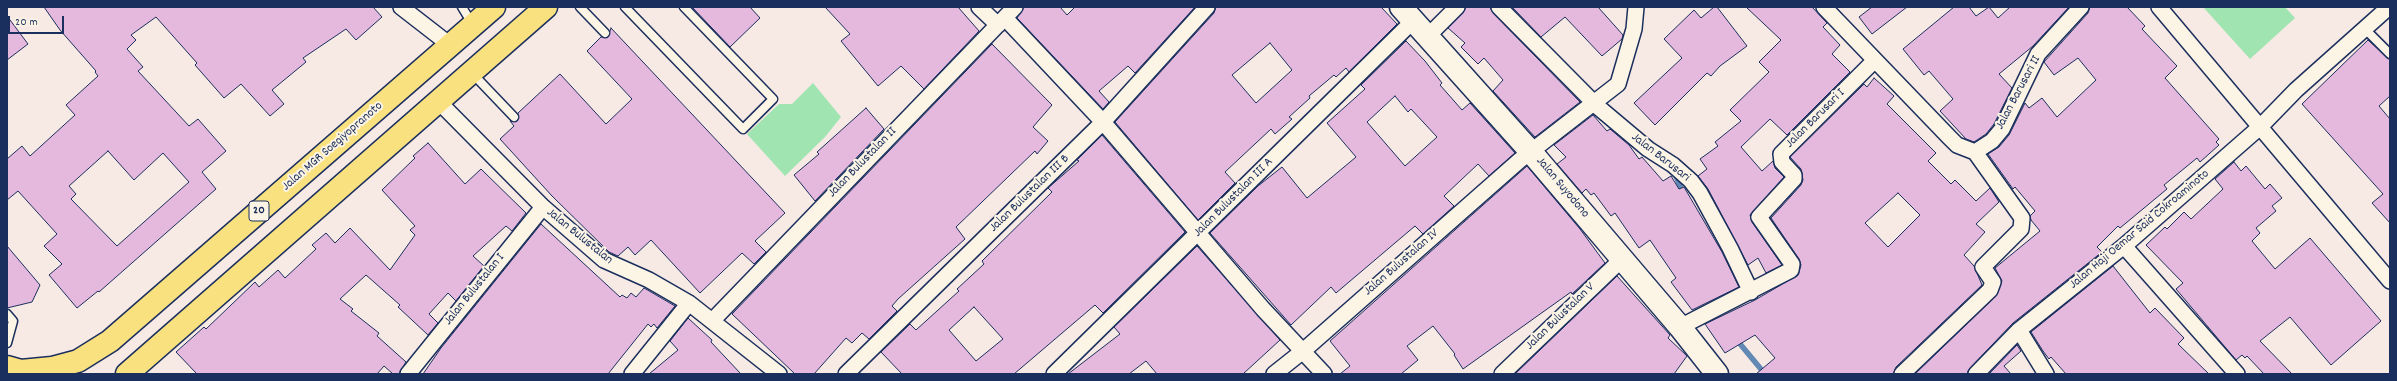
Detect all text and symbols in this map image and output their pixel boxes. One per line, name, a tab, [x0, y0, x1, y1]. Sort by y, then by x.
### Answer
scale bar	[10, 8, 66, 34]
text: 20 m	[15, 14, 38, 31]
street label: Jalan Barusari II	[1993, 53, 2045, 133]
street label: Jalan Barusari I	[1783, 86, 1849, 152]
street label: Jalan MGR Soegiyopranoto	[280, 99, 386, 195]
street label: Jalan Bulustalan II	[825, 124, 901, 202]
street label: Jalan Barusari	[1627, 130, 1693, 186]
street label: Jalan Bulustalan III B	[987, 152, 1073, 236]
street label: Jalan Suyodono	[1532, 154, 1592, 222]
street label: Jalan Bulustalan III A	[1191, 155, 1277, 241]
street label: Jalan Haji Oemar Said Cokroaminoto	[2067, 167, 2213, 293]
road number: 20	[249, 201, 269, 221]
street label: Jalan Bulustalan	[543, 205, 615, 269]
street label: Jalan Bulustalan IV	[1361, 226, 1443, 300]
street label: Jalan Bulustalan I	[441, 251, 509, 329]
street label: Jalan Bulustalan V	[1523, 280, 1599, 354]

